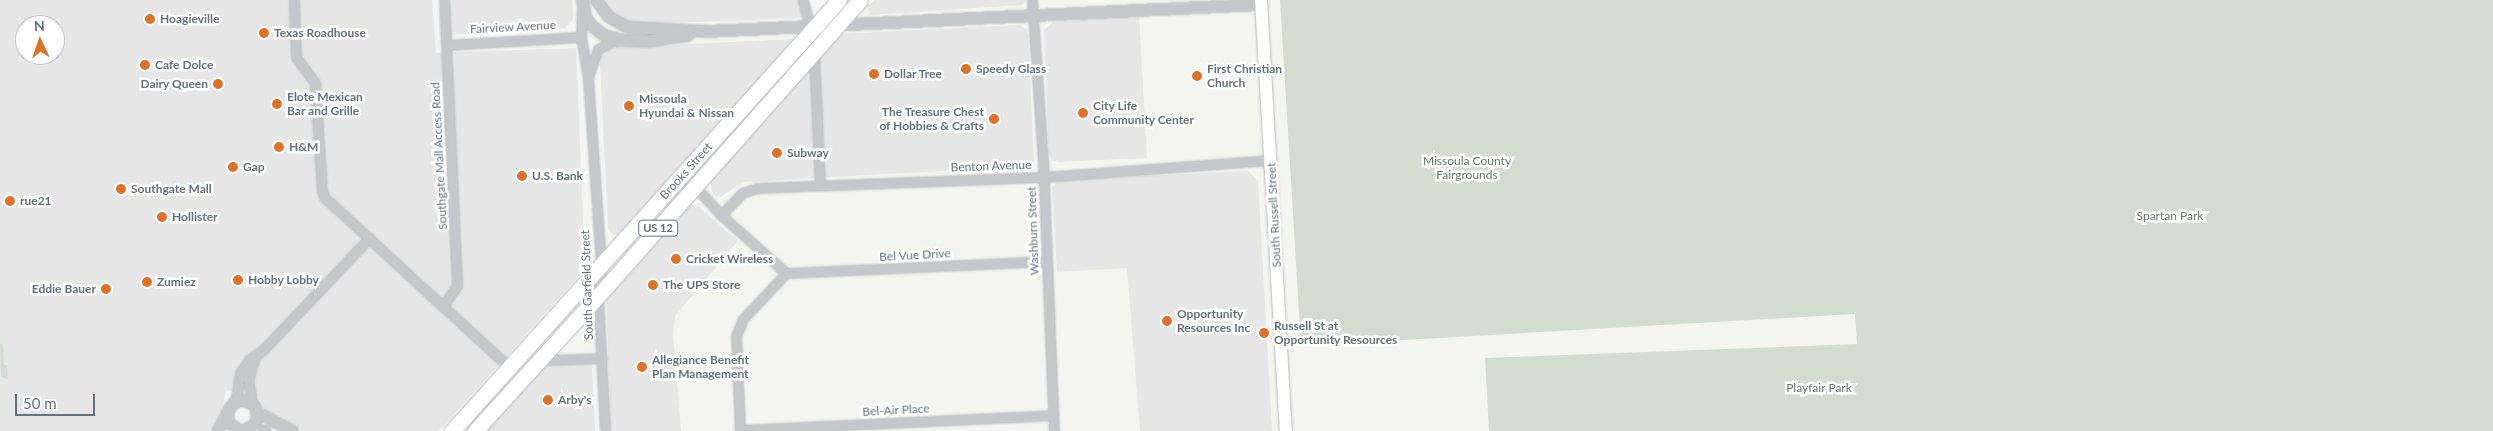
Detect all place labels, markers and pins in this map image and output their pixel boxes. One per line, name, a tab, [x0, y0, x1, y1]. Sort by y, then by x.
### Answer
place label: Hoagieville	[160, 12, 219, 26]
marker: Hoagieville	[144, 13, 156, 25]
place label: Texas Roadhouse	[274, 26, 366, 40]
marker: Texas Roadhouse	[258, 27, 270, 39]
place label: Cafe Dolce	[155, 58, 213, 72]
marker: Cafe Dolce	[139, 59, 151, 71]
place label: Speedy Glass	[976, 62, 1046, 76]
place label: First Christian Church	[1207, 62, 1282, 90]
marker: Speedy Glass	[960, 63, 972, 75]
place label: Dollar Tree	[884, 67, 942, 81]
marker: Dollar Tree	[868, 68, 880, 80]
marker: First Christian Church	[1191, 70, 1203, 82]
place label: Dairy Queen	[140, 77, 208, 91]
marker: Dairy Queen	[212, 78, 224, 90]
place label: Elote Mexican Bar and Grille	[287, 90, 363, 118]
place label: Missoula Hyundai & Nissan	[639, 92, 734, 120]
marker: Elote Mexican Bar and Grille	[271, 98, 283, 110]
place label: City Life Community Center	[1093, 99, 1194, 127]
marker: Missoula Hyundai & Nissan	[623, 100, 635, 112]
place label: The Treasure Chest of Hobbies & Crafts	[879, 105, 984, 133]
marker: City Life Community Center	[1077, 107, 1089, 119]
marker: The Treasure Chest of Hobbies & Crafts	[988, 113, 1000, 125]
place label: H&M	[289, 140, 318, 154]
marker: H&M	[273, 141, 285, 153]
place label: Subway	[787, 146, 829, 160]
marker: Subway	[771, 147, 783, 159]
place label: Gap	[243, 160, 265, 174]
marker: Gap	[227, 161, 239, 173]
place label: U.S. Bank	[532, 169, 583, 183]
marker: U.S. Bank	[516, 170, 528, 182]
place label: Southgate Mall	[131, 182, 212, 196]
marker: Southgate Mall	[115, 183, 127, 195]
place label: rue21	[20, 194, 52, 208]
marker: rue21	[4, 195, 16, 207]
place label: Hollister	[172, 210, 218, 224]
marker: Hollister	[156, 211, 168, 223]
place label: Cricket Wireless	[686, 252, 773, 266]
marker: Cricket Wireless	[670, 253, 682, 265]
place label: Hobby Lobby	[248, 273, 319, 287]
marker: Hobby Lobby	[232, 274, 244, 286]
place label: Zumiez	[157, 275, 196, 289]
marker: Zumiez	[141, 276, 153, 288]
place label: The UPS Store	[663, 278, 740, 292]
marker: The UPS Store	[647, 279, 659, 291]
place label: Eddie Bauer	[32, 282, 96, 296]
marker: Eddie Bauer	[100, 283, 112, 295]
place label: Opportunity Resources Inc	[1177, 307, 1250, 335]
marker: Opportunity Resources Inc	[1161, 315, 1173, 327]
place label: Russell St at Opportunity Resources	[1274, 319, 1398, 347]
marker: Russell St at Opportunity Resources	[1258, 327, 1270, 339]
place label: Allegiance Benefit Plan Management	[652, 353, 749, 381]
marker: Allegiance Benefit Plan Management	[636, 361, 648, 373]
place label: Arby's	[558, 393, 591, 407]
marker: Arby's	[542, 394, 554, 406]

